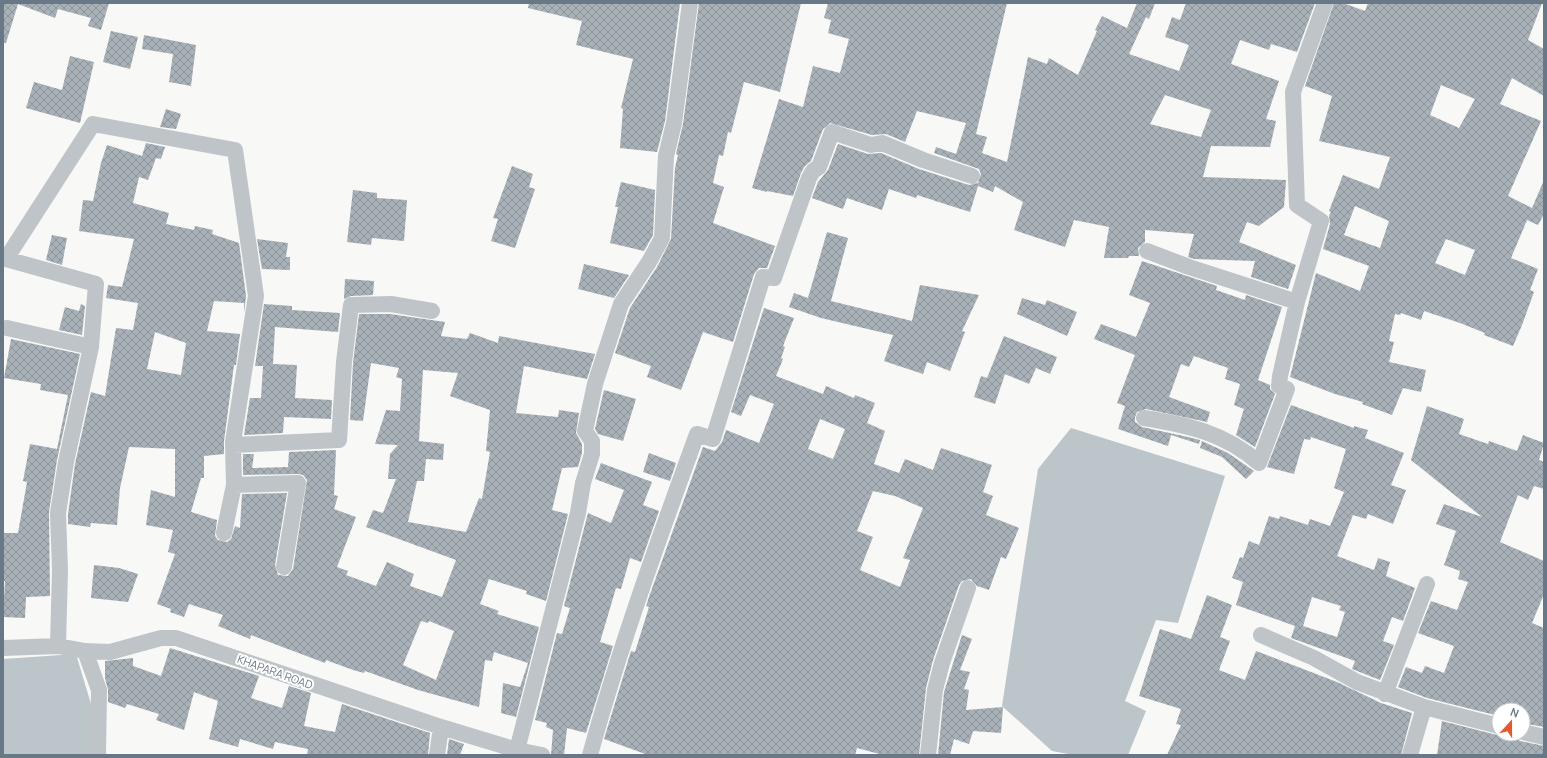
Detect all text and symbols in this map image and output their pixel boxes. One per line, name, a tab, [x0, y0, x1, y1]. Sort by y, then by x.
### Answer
street label: KHAPARA ROAD	[235, 651, 315, 692]
north arrow	[1491, 702, 1531, 742]
text: N	[1508, 704, 1521, 721]

